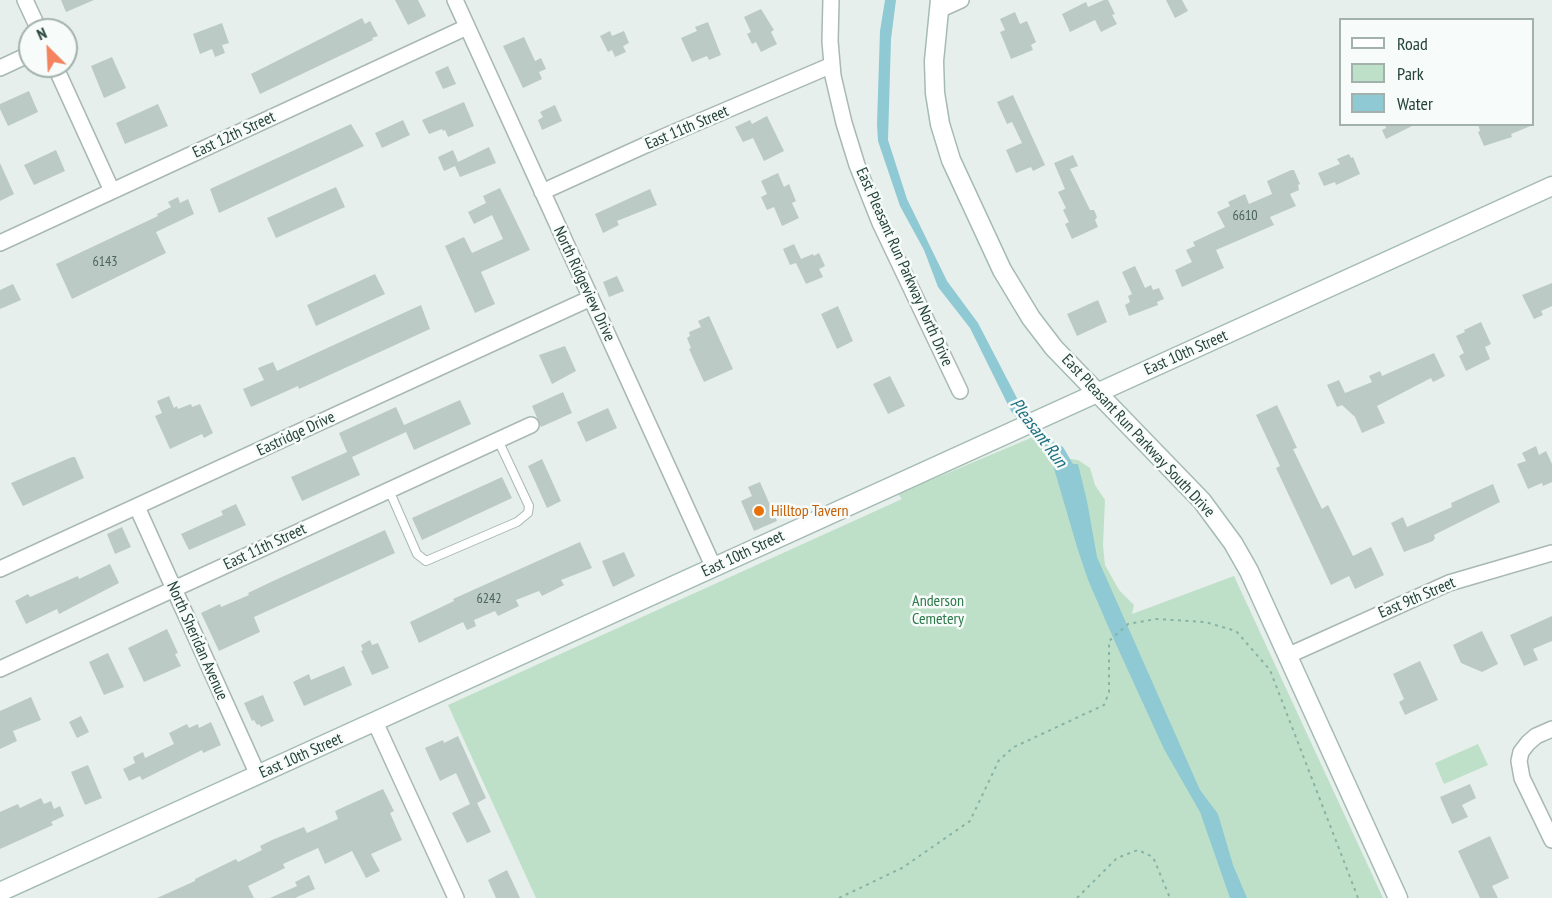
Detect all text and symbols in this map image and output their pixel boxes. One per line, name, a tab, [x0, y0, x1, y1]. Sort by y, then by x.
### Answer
north arrow	[18, 18, 78, 78]
legend	[1339, 18, 1534, 126]
text: N	[33, 22, 49, 44]
text: Road	[1397, 32, 1428, 55]
text: Park	[1397, 62, 1424, 85]
text: Water	[1397, 92, 1433, 115]
street label: East 11th Street	[642, 102, 732, 154]
street label: East 12th Street	[190, 108, 278, 162]
street label: East Pleasant Run Parkway North Drive	[851, 165, 957, 369]
house number: 6610	[1232, 208, 1258, 224]
street label: North Ridgeview Drive	[549, 224, 619, 344]
house number: 6143	[92, 254, 118, 270]
street label: East 10th Street	[1142, 326, 1230, 380]
street label: East Pleasant Run Parkway South Drive	[1057, 351, 1219, 521]
water label: Pleasant Run	[1005, 394, 1071, 472]
street label: Eastridge Drive	[254, 408, 338, 460]
place label: Hilltop Tavern	[771, 501, 848, 521]
marker: Hilltop Tavern	[752, 504, 766, 518]
street label: East 11th Street	[221, 520, 309, 574]
street label: East 10th Street	[699, 527, 787, 581]
street label: East 9th Street	[1376, 573, 1458, 623]
street label: North Sheridan Avenue	[162, 579, 232, 703]
house number: 6242	[476, 591, 502, 607]
park label: Anderson Cemetery	[912, 591, 964, 629]
street label: East 10th Street	[257, 729, 345, 783]

